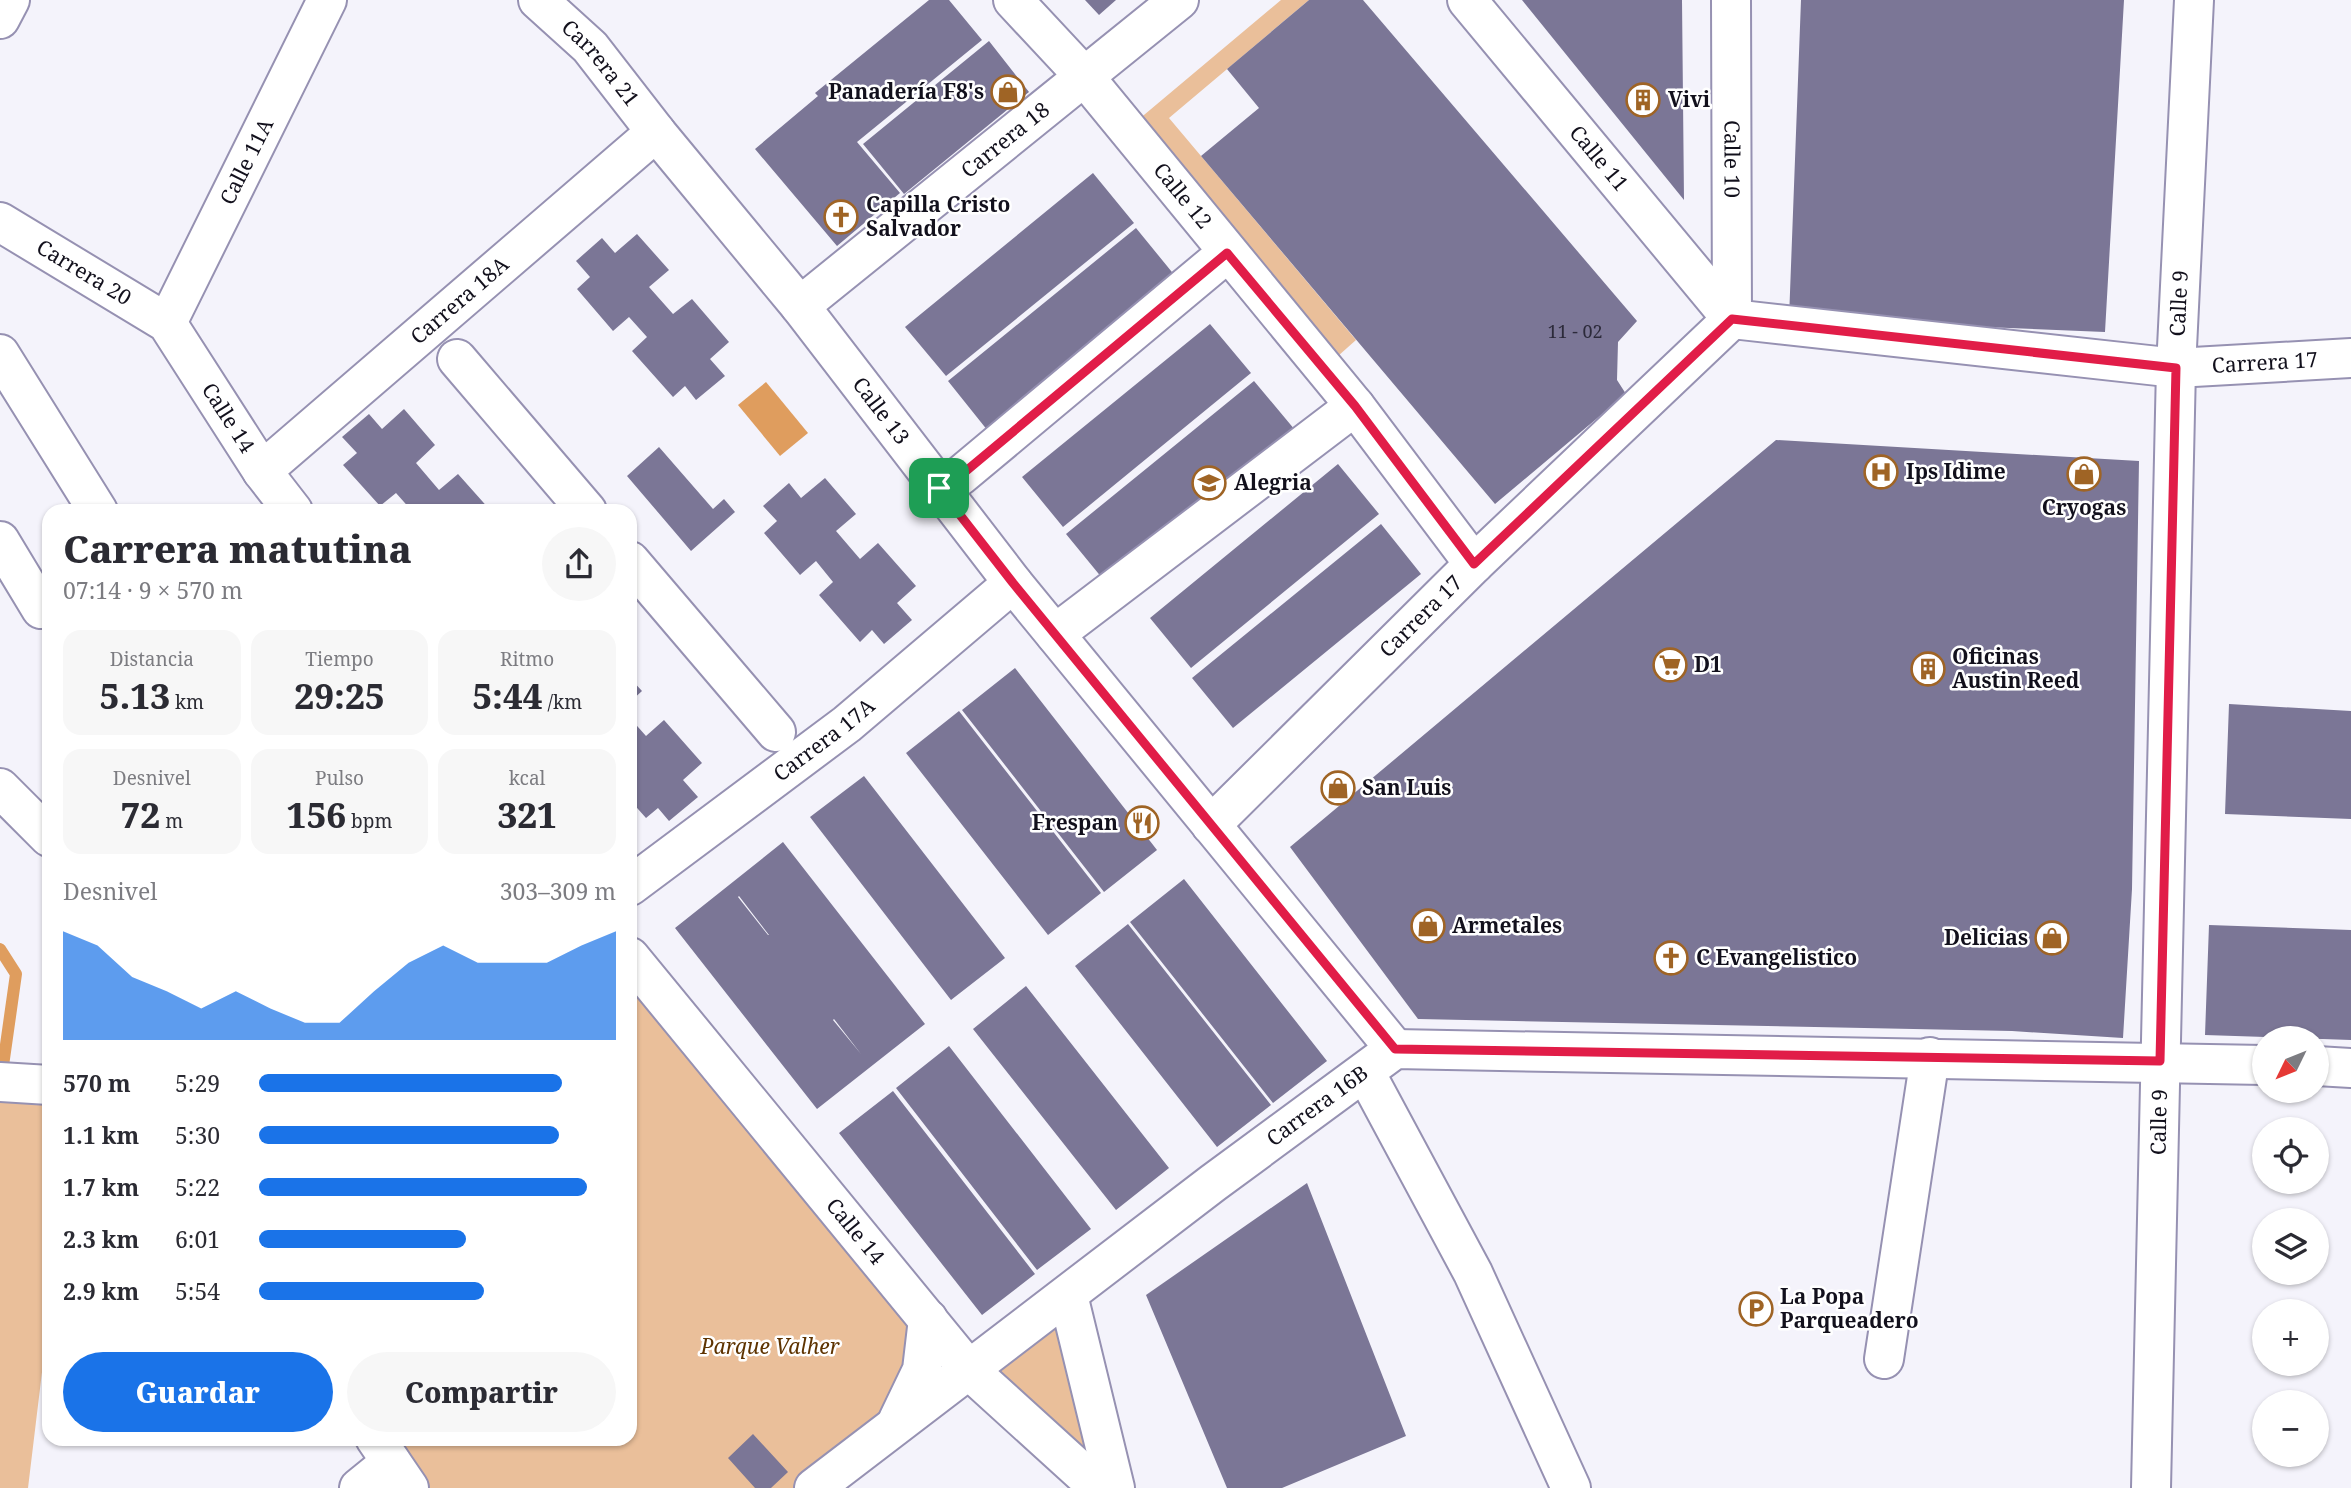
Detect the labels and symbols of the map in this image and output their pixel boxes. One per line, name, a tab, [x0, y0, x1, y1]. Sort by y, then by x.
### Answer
street label: Carrera 21	[556, 13, 646, 112]
shop icon: Panadería F8's	[989, 73, 1027, 111]
place label: Panadería F8's	[828, 77, 984, 105]
building icon: Vivi	[1624, 81, 1662, 119]
place label: Vivi	[1668, 85, 1711, 113]
street label: Carrera 18	[955, 95, 1055, 184]
street label: Calle 11A	[213, 113, 279, 209]
street label: Calle 11	[1564, 119, 1635, 197]
street label: Calle 10	[1718, 120, 1747, 198]
street label: Calle 12	[1148, 156, 1219, 234]
place label: Capilla Cristo Salvador	[866, 190, 1010, 242]
church icon: Capilla Cristo Salvador	[822, 198, 860, 236]
street label: Carrera 20	[32, 232, 137, 311]
street label: Carrera 18A	[404, 250, 514, 350]
street label: Calle 9	[2163, 270, 2194, 337]
house number: 11 - 02	[1547, 319, 1603, 343]
street label: Carrera 17	[2211, 345, 2319, 379]
street label: Calle 13	[847, 371, 916, 450]
street label: Calle 14	[196, 377, 262, 458]
hospital icon: Ips Idime	[1862, 453, 1900, 491]
shop icon: Cryogas	[2065, 455, 2103, 493]
place label: Ips Idime	[1906, 457, 2006, 485]
pin	[909, 458, 969, 518]
school or university icon: Alegria	[1190, 464, 1228, 502]
place label: Alegria	[1234, 468, 1312, 496]
place label: Cryogas	[2042, 493, 2126, 521]
street label: Carrera 17	[1373, 568, 1468, 663]
place label: Oficinas Austin Reed	[1952, 642, 2080, 694]
supermarket icon: D1	[1651, 646, 1689, 684]
place label: D1	[1694, 650, 1722, 678]
building icon: Oficinas Austin Reed	[1909, 650, 1947, 688]
street label: Carrera 17A	[767, 691, 880, 787]
shop icon: San Luis	[1319, 769, 1357, 807]
place label: San Luis	[1362, 773, 1451, 801]
restaurant icon: Frespan	[1123, 804, 1161, 842]
place label: Frespan	[1032, 808, 1118, 836]
shop icon: Armetales	[1409, 907, 1447, 945]
place label: Armetales	[1452, 911, 1562, 939]
shop icon: Delicias	[2033, 919, 2071, 957]
place label: Delicias	[1944, 923, 2028, 951]
church icon: C Evangelistico	[1652, 939, 1690, 977]
place label: C Evangelistico	[1696, 943, 1857, 971]
north arrow	[2252, 1026, 2329, 1102]
street label: Carrera 16B	[1260, 1058, 1373, 1152]
street label: Calle 9	[2143, 1089, 2173, 1155]
street label: Calle 14	[820, 1192, 892, 1270]
place label: La Popa Parqueadero	[1780, 1282, 1919, 1334]
parking icon: La Popa Parqueadero	[1737, 1290, 1775, 1328]
park label: Parque Valher	[700, 1332, 840, 1360]

